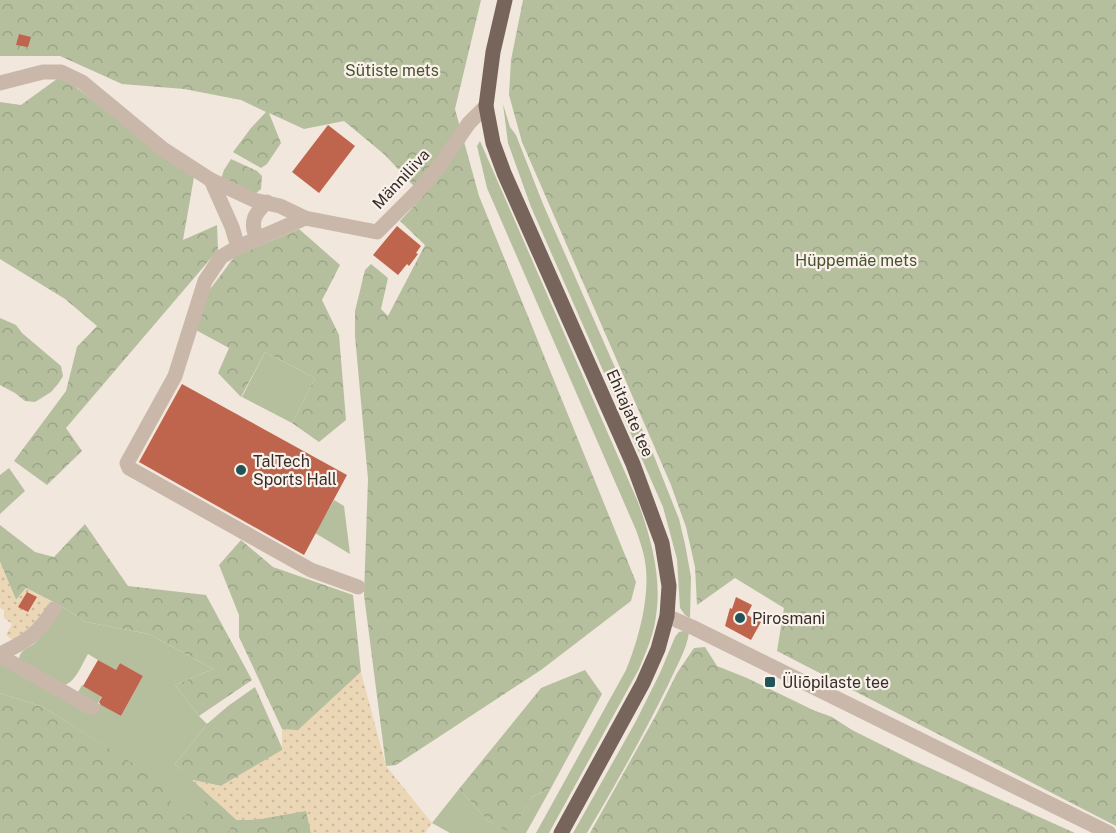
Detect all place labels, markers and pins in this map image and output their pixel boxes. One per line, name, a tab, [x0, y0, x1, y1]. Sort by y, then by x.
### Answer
place label: TalTech Sports Hall	[253, 452, 337, 489]
marker: TalTech Sports Hall	[234, 463, 248, 477]
place label: Pirosmani	[752, 609, 825, 628]
marker: Pirosmani	[733, 611, 747, 625]
place label: Üliõpilaste tee	[782, 672, 889, 692]
marker: Üliõpilaste tee	[763, 675, 777, 689]

